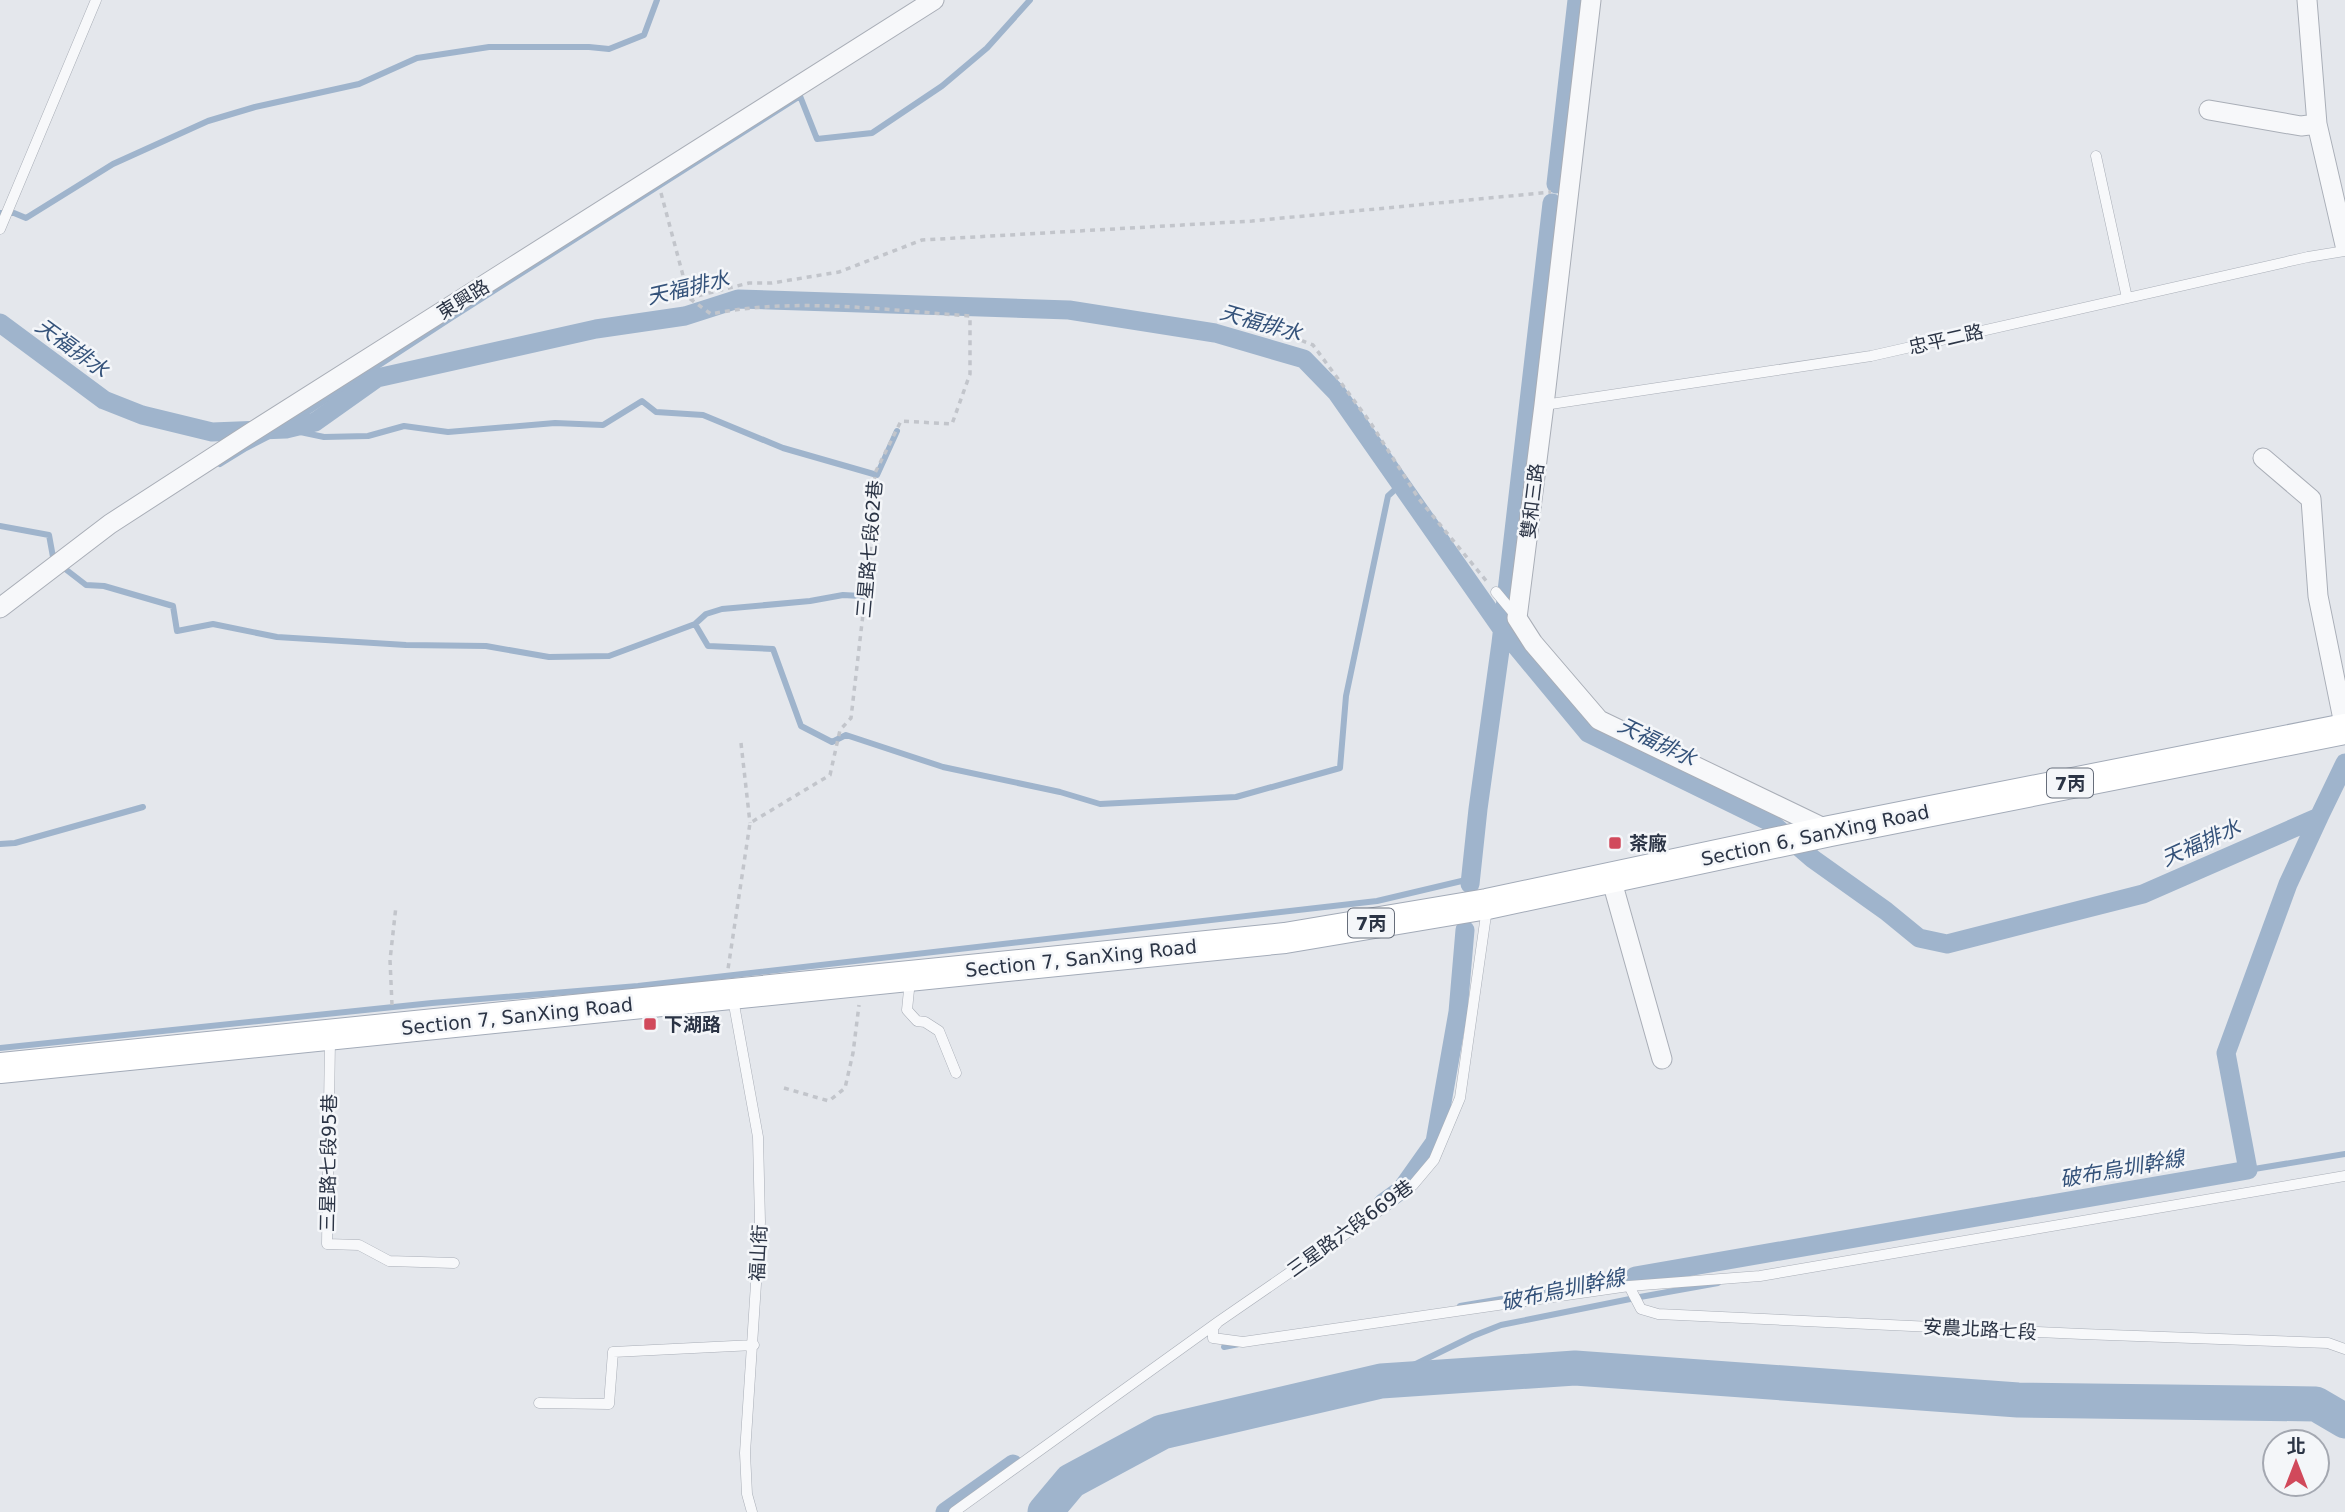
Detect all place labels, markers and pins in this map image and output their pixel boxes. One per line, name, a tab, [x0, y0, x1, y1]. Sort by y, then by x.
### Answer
place label: 茶廠	[1629, 832, 1667, 854]
marker: 茶廠	[1607, 835, 1623, 851]
place label: 下湖路	[664, 1013, 721, 1035]
marker: 下湖路	[642, 1016, 658, 1032]

